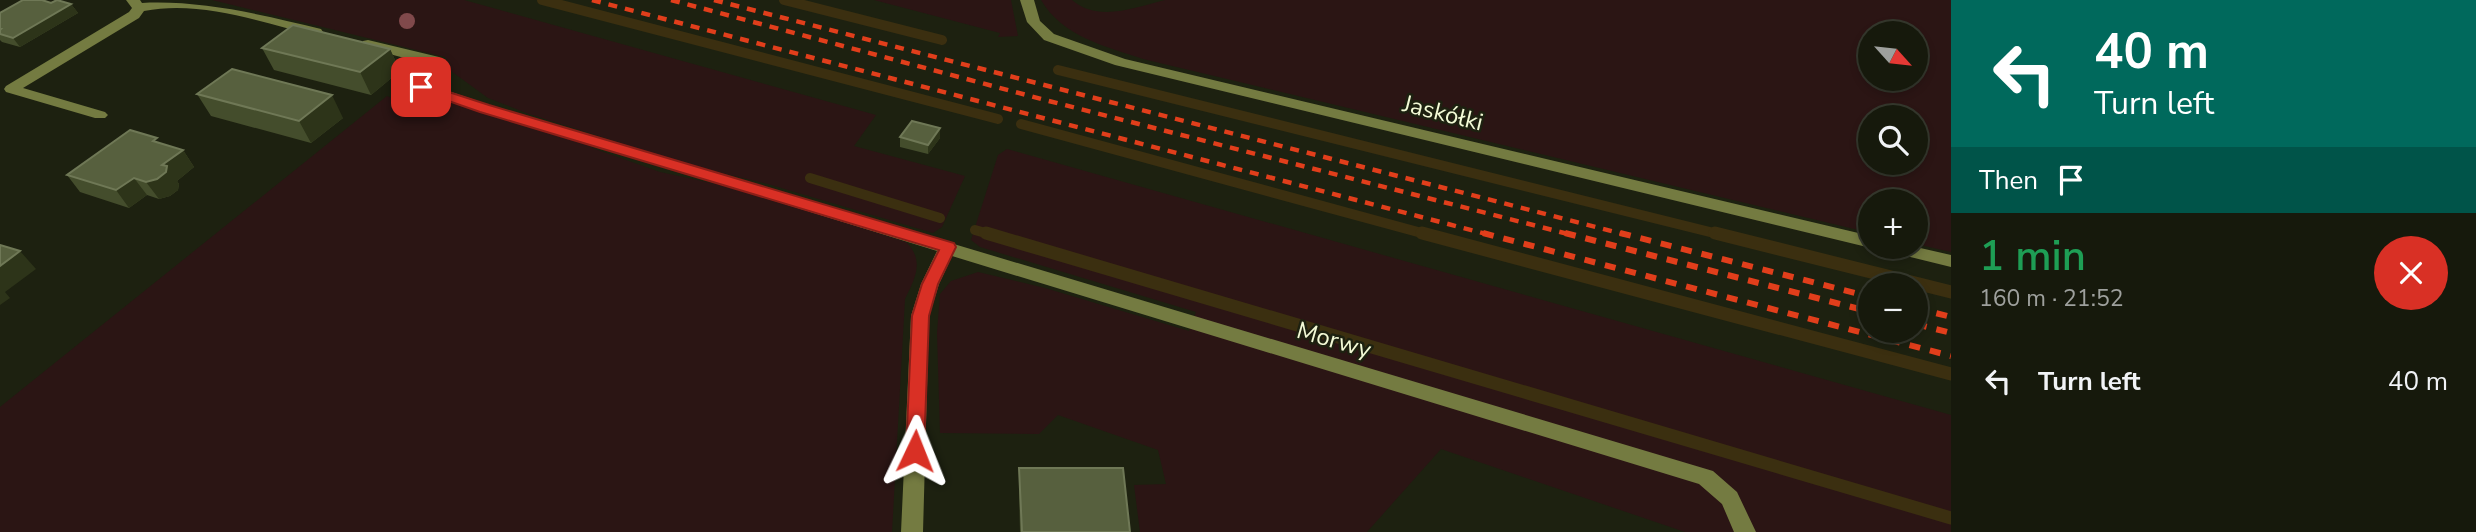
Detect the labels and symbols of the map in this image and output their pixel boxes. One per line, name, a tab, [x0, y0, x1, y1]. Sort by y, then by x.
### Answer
north arrow	[1858, 21, 1928, 91]
pin	[391, 57, 451, 117]
street label: Jaskółki	[1398, 87, 1487, 138]
street label: Morwy	[1293, 314, 1376, 366]
position arrow	[878, 414, 952, 488]

